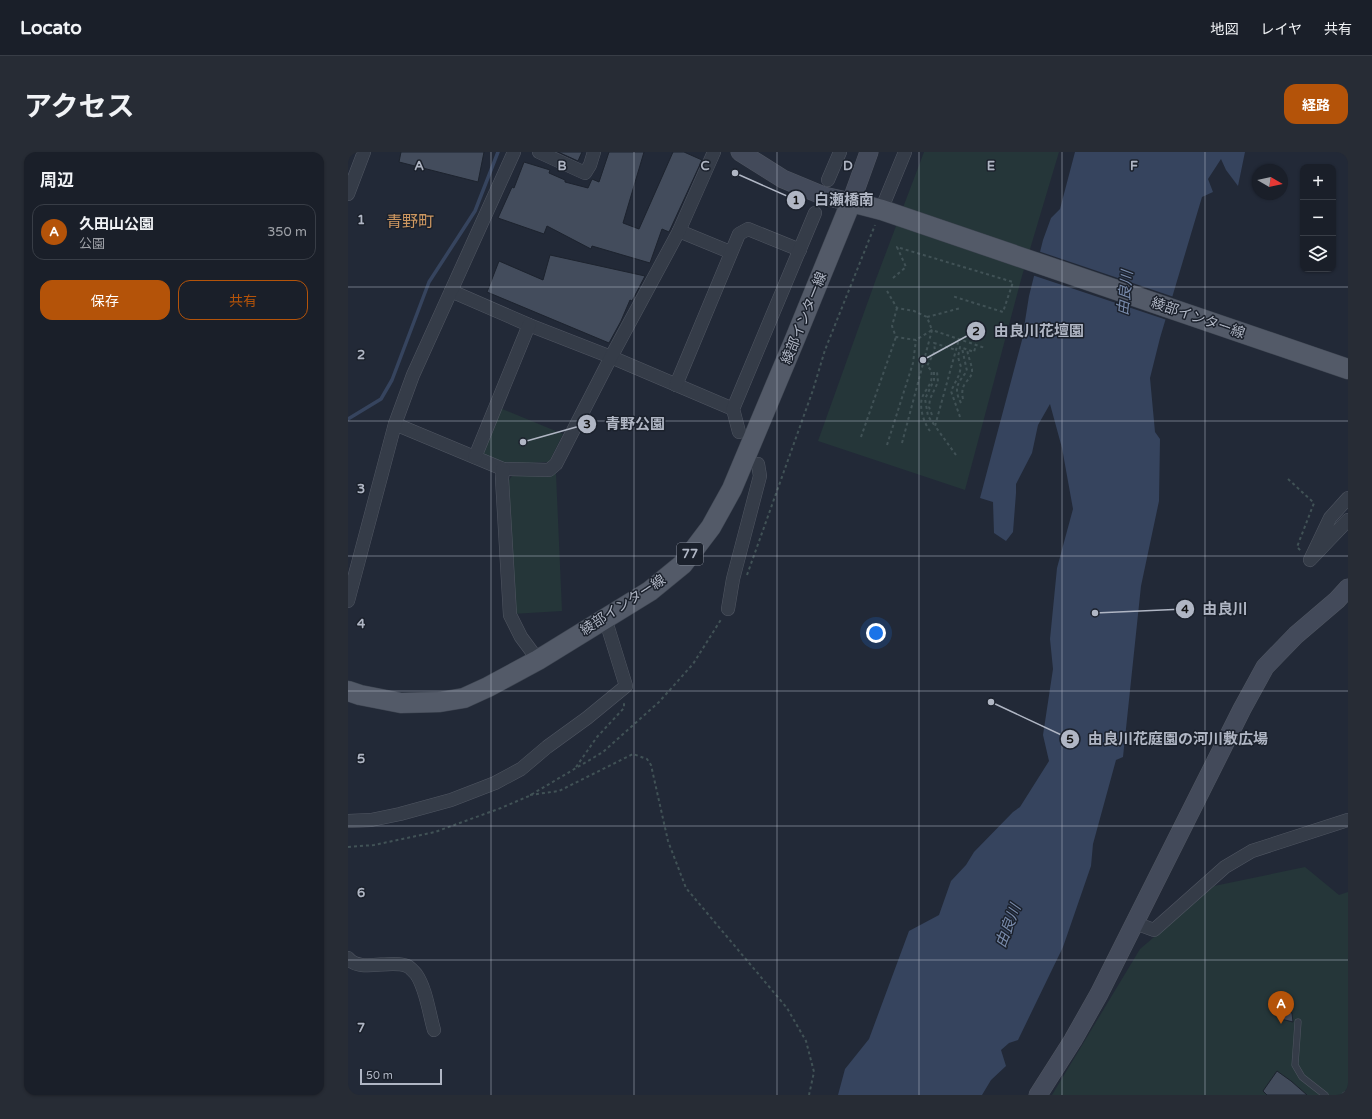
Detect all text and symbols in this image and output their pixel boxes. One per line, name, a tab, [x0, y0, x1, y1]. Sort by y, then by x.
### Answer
text: Locato	[20, 17, 82, 39]
text: 地図	[1210, 21, 1238, 38]
text: レイヤ	[1260, 21, 1302, 38]
text: 共有	[1324, 21, 1352, 38]
button: 経路	[1284, 84, 1348, 124]
text: アクセス	[24, 90, 135, 124]
text: A	[414, 158, 424, 174]
text: B	[557, 158, 567, 174]
text: C	[700, 158, 710, 174]
text: D	[843, 158, 853, 174]
text: E	[987, 158, 995, 174]
text: F	[1130, 158, 1138, 174]
north arrow	[1252, 164, 1288, 200]
map controls	[1300, 164, 1336, 272]
button: +	[1300, 164, 1336, 200]
text: 周辺	[40, 170, 74, 191]
callout: 白瀬橋南	[786, 186, 882, 213]
text: 白瀬橋南	[814, 191, 874, 209]
text: 1	[792, 193, 800, 207]
button: −	[1300, 200, 1336, 236]
text: 1	[357, 212, 365, 228]
district label: 青野町	[386, 212, 434, 232]
text: 久田山公園	[79, 215, 154, 233]
text: A	[49, 224, 59, 240]
text: 350 m	[267, 224, 307, 240]
text: 公園	[79, 236, 105, 252]
button: layers	[1300, 236, 1336, 272]
water label: 由良川	[1114, 268, 1137, 316]
street label: 綾部インター線	[778, 269, 830, 367]
button: 保存	[40, 280, 170, 320]
button: 共有	[178, 280, 308, 320]
street label: 綾部インター線	[1149, 294, 1247, 342]
callout: 由良川花壇園	[966, 318, 1092, 345]
text: 由良川花壇園	[994, 322, 1084, 340]
text: 2	[972, 324, 980, 338]
text: 2	[357, 347, 365, 363]
callout: 青野公園	[577, 410, 673, 437]
text: 青野公園	[605, 415, 665, 433]
text: 3	[583, 417, 591, 431]
text: 3	[357, 481, 365, 497]
road number: 77	[677, 543, 703, 565]
street label: 綾部インター線	[577, 571, 669, 639]
callout: 由良川	[1175, 596, 1256, 623]
text: 由良川	[1202, 600, 1248, 618]
text: 4	[1181, 602, 1189, 616]
text: 4	[357, 616, 366, 632]
your location	[866, 623, 886, 643]
callout: 由良川花庭園の河川敷広場	[1060, 725, 1276, 752]
text: 由良川花庭園の河川敷広場	[1088, 730, 1268, 748]
text: 5	[1066, 732, 1074, 746]
text: 5	[357, 751, 365, 767]
text: 6	[357, 885, 365, 901]
water label: 由良川	[992, 900, 1025, 950]
pin: A	[1268, 991, 1294, 1024]
text: 7	[357, 1020, 365, 1036]
scale bar	[360, 1067, 442, 1086]
text: 50 m	[366, 1069, 393, 1082]

